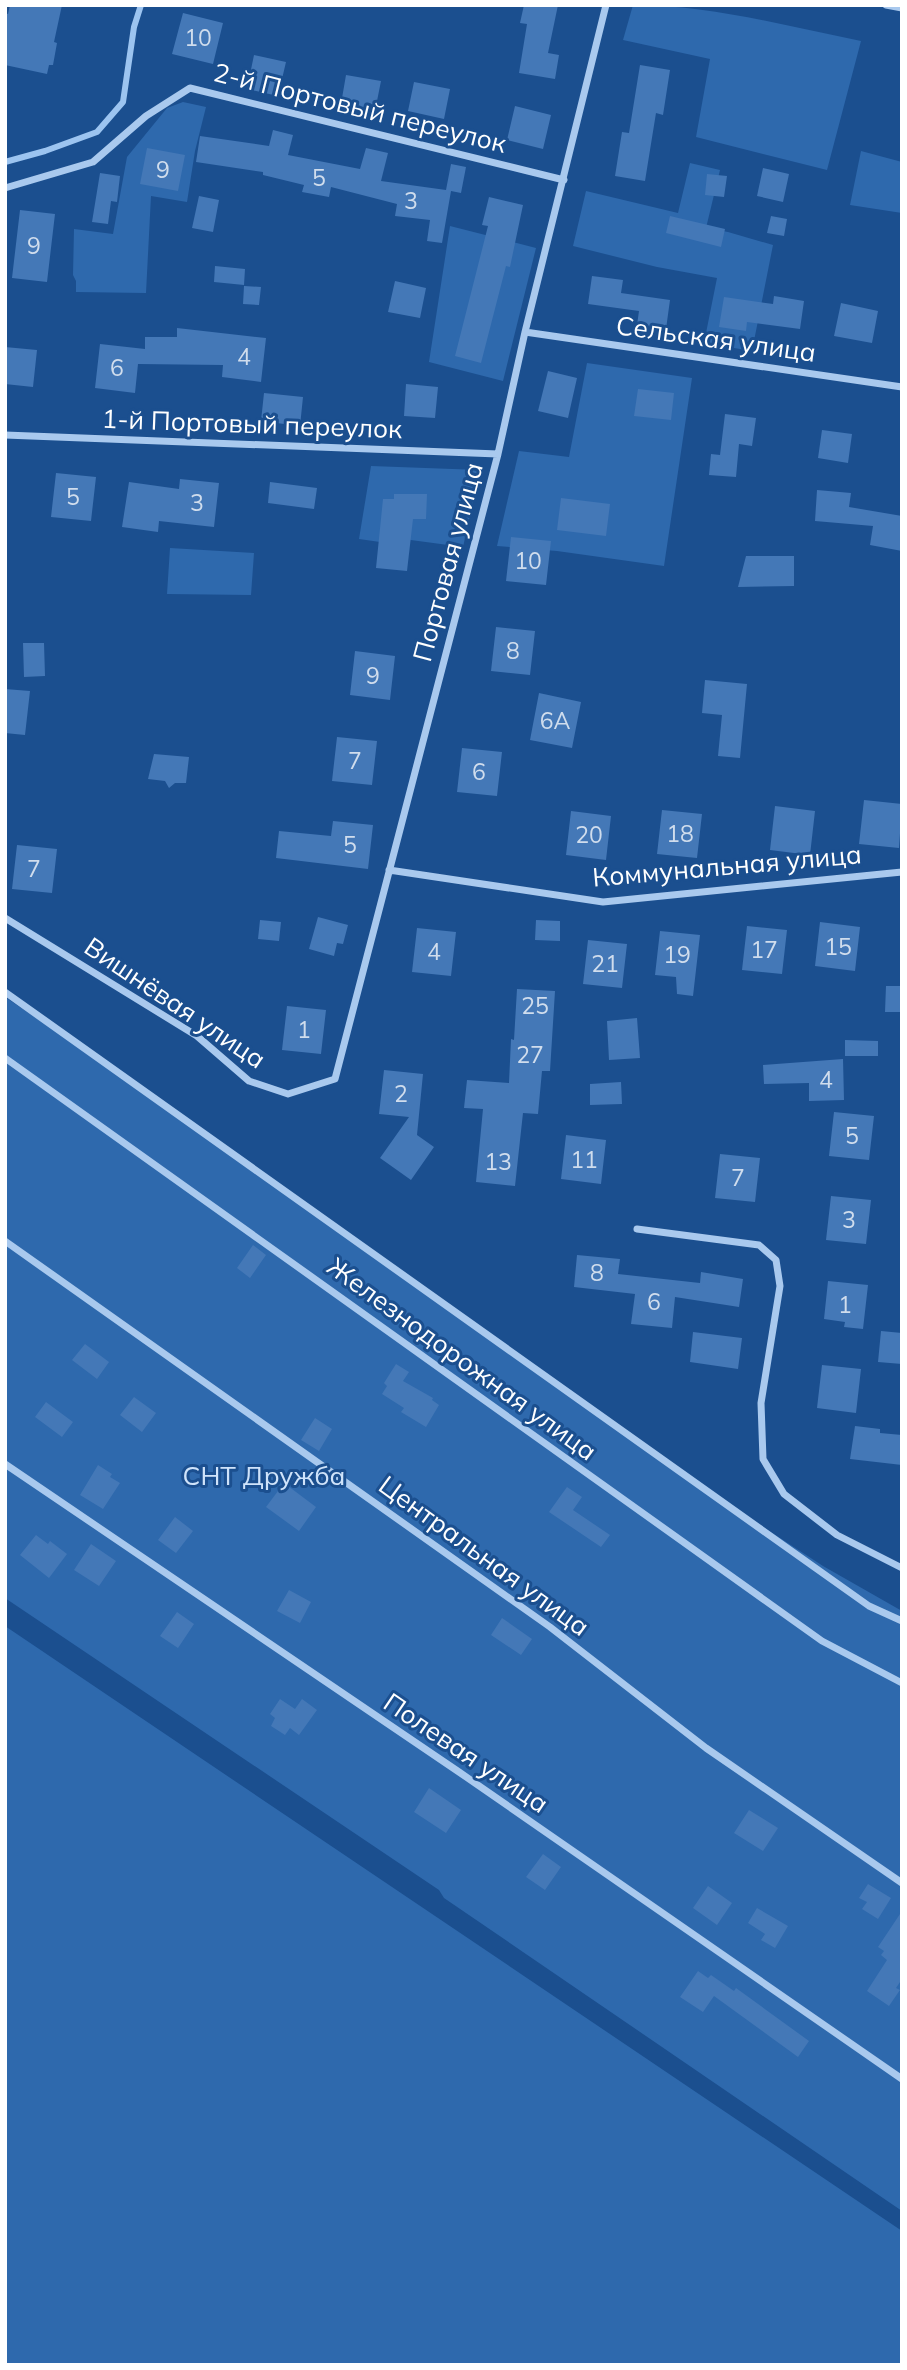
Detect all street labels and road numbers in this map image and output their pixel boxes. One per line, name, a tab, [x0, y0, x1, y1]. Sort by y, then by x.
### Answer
street label: 2-й Портовый переулок	[210, 55, 510, 160]
street label: Сельская улица	[614, 308, 818, 369]
street label: 1-й Портовый переулок	[101, 402, 403, 445]
street label: Портовая улица	[405, 459, 490, 665]
street label: Коммунальная улица	[591, 837, 863, 894]
street label: Вишнёвая улица	[78, 930, 272, 1075]
street label: Железнодорожная улица	[321, 1250, 603, 1467]
street label: Центральная улица	[373, 1468, 596, 1643]
street label: Полевая улица	[378, 1685, 555, 1820]

